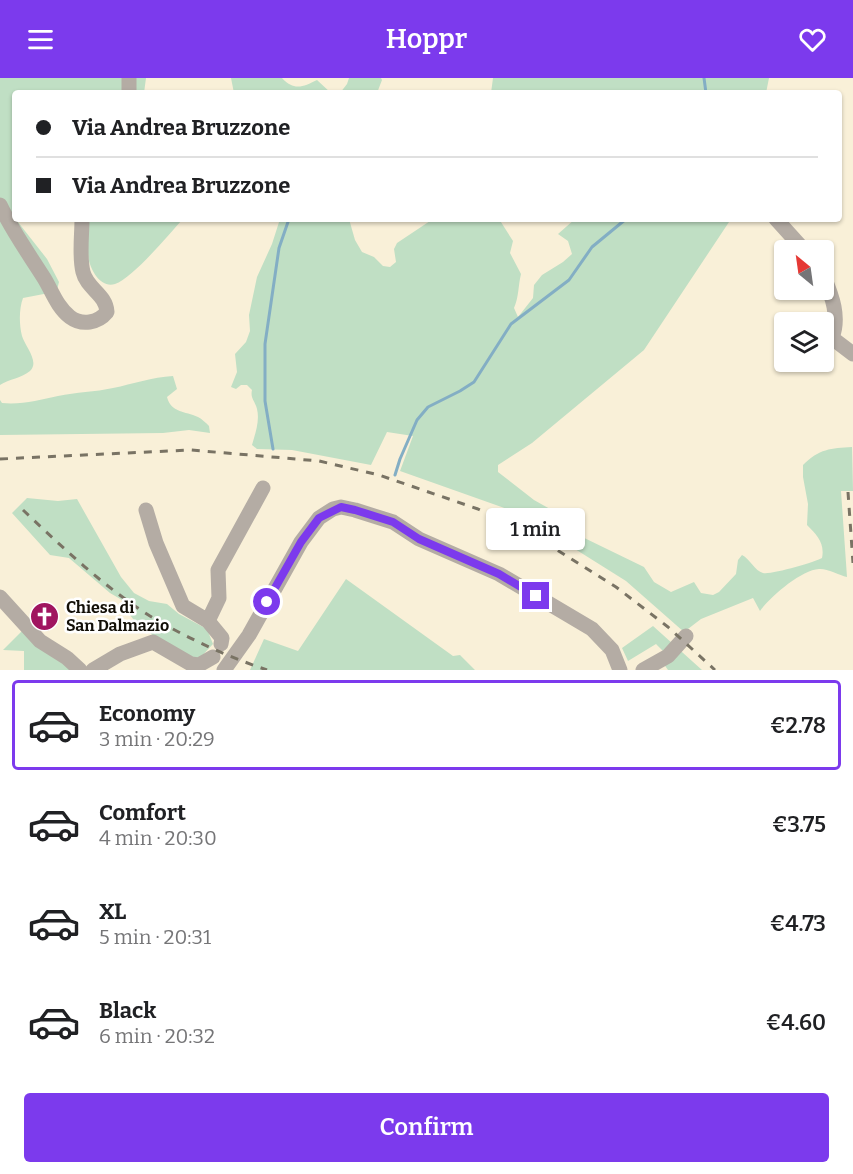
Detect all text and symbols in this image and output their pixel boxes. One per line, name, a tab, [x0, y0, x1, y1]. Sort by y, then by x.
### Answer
icon: menu	[24, 23, 57, 56]
text: Hoppr	[386, 23, 467, 55]
icon: heart	[796, 23, 829, 56]
text: Via Andrea Bruzzone	[72, 114, 290, 141]
text: Via Andrea Bruzzone	[72, 172, 290, 199]
north arrow	[774, 240, 834, 300]
map controls	[774, 240, 834, 372]
button: layers	[774, 312, 834, 372]
callout: 1 min	[486, 509, 586, 551]
text: 1 min	[510, 517, 561, 541]
route end	[522, 582, 549, 609]
route start	[253, 588, 280, 615]
place label: Chiesa di San Dalmazio	[66, 598, 169, 635]
church icon: Chiesa di San Dalmazio	[29, 600, 61, 632]
icon: car	[27, 698, 81, 752]
text: Economy	[99, 700, 195, 727]
text: €2.78	[770, 712, 826, 739]
text: 3 min · 20:29	[99, 727, 215, 751]
icon: car	[27, 797, 81, 851]
text: Comfort	[99, 799, 186, 826]
text: €3.75	[772, 811, 826, 838]
text: 4 min · 20:30	[99, 826, 217, 850]
icon: car	[27, 896, 81, 950]
text: XL	[99, 898, 126, 925]
text: €4.73	[770, 910, 826, 937]
text: 5 min · 20:31	[99, 925, 211, 949]
icon: car	[27, 995, 81, 1049]
text: Black	[99, 997, 156, 1024]
text: €4.60	[766, 1009, 826, 1036]
text: 6 min · 20:32	[99, 1024, 215, 1048]
button: Confirm	[24, 1093, 829, 1162]

